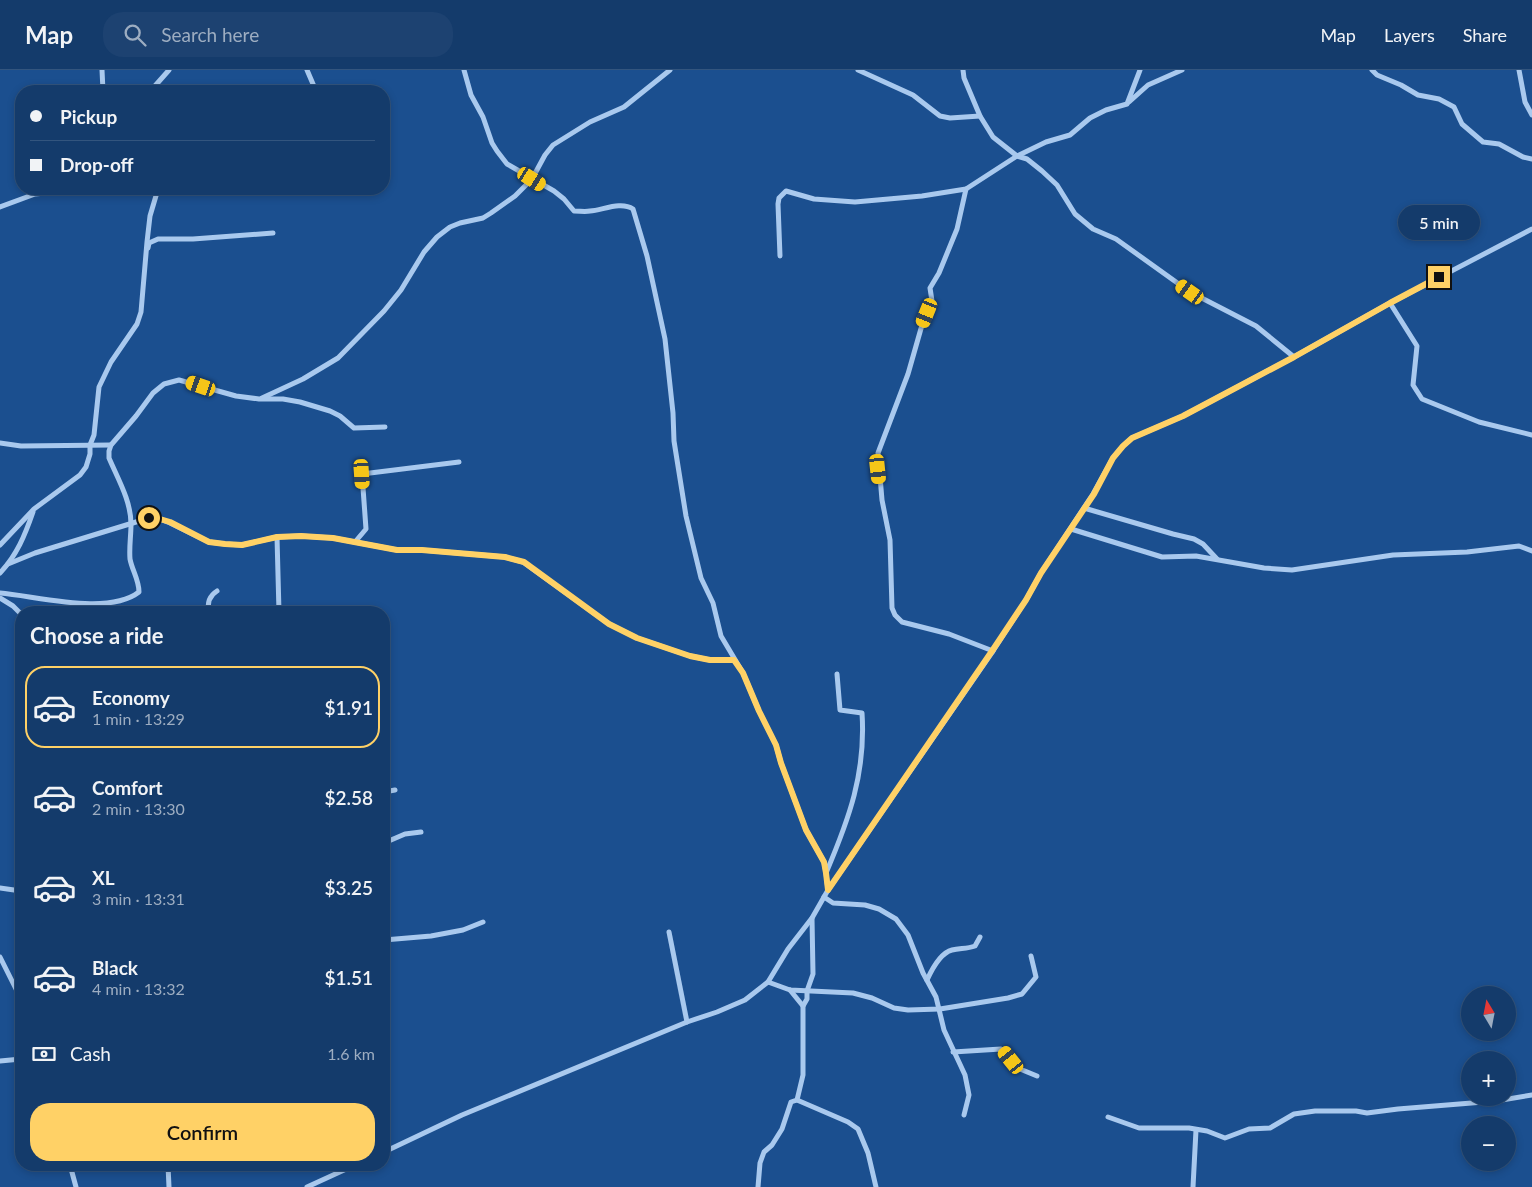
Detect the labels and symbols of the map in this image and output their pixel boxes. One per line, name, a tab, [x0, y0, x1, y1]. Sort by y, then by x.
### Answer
car	[515, 165, 548, 193]
callout: 5 min	[1398, 204, 1480, 240]
route end	[1428, 266, 1450, 288]
car	[1173, 277, 1206, 307]
car	[914, 296, 939, 330]
car	[184, 374, 217, 398]
car	[868, 453, 887, 485]
car	[353, 459, 370, 489]
route start	[138, 507, 160, 529]
north arrow	[1461, 986, 1516, 1041]
car	[995, 1044, 1026, 1076]

